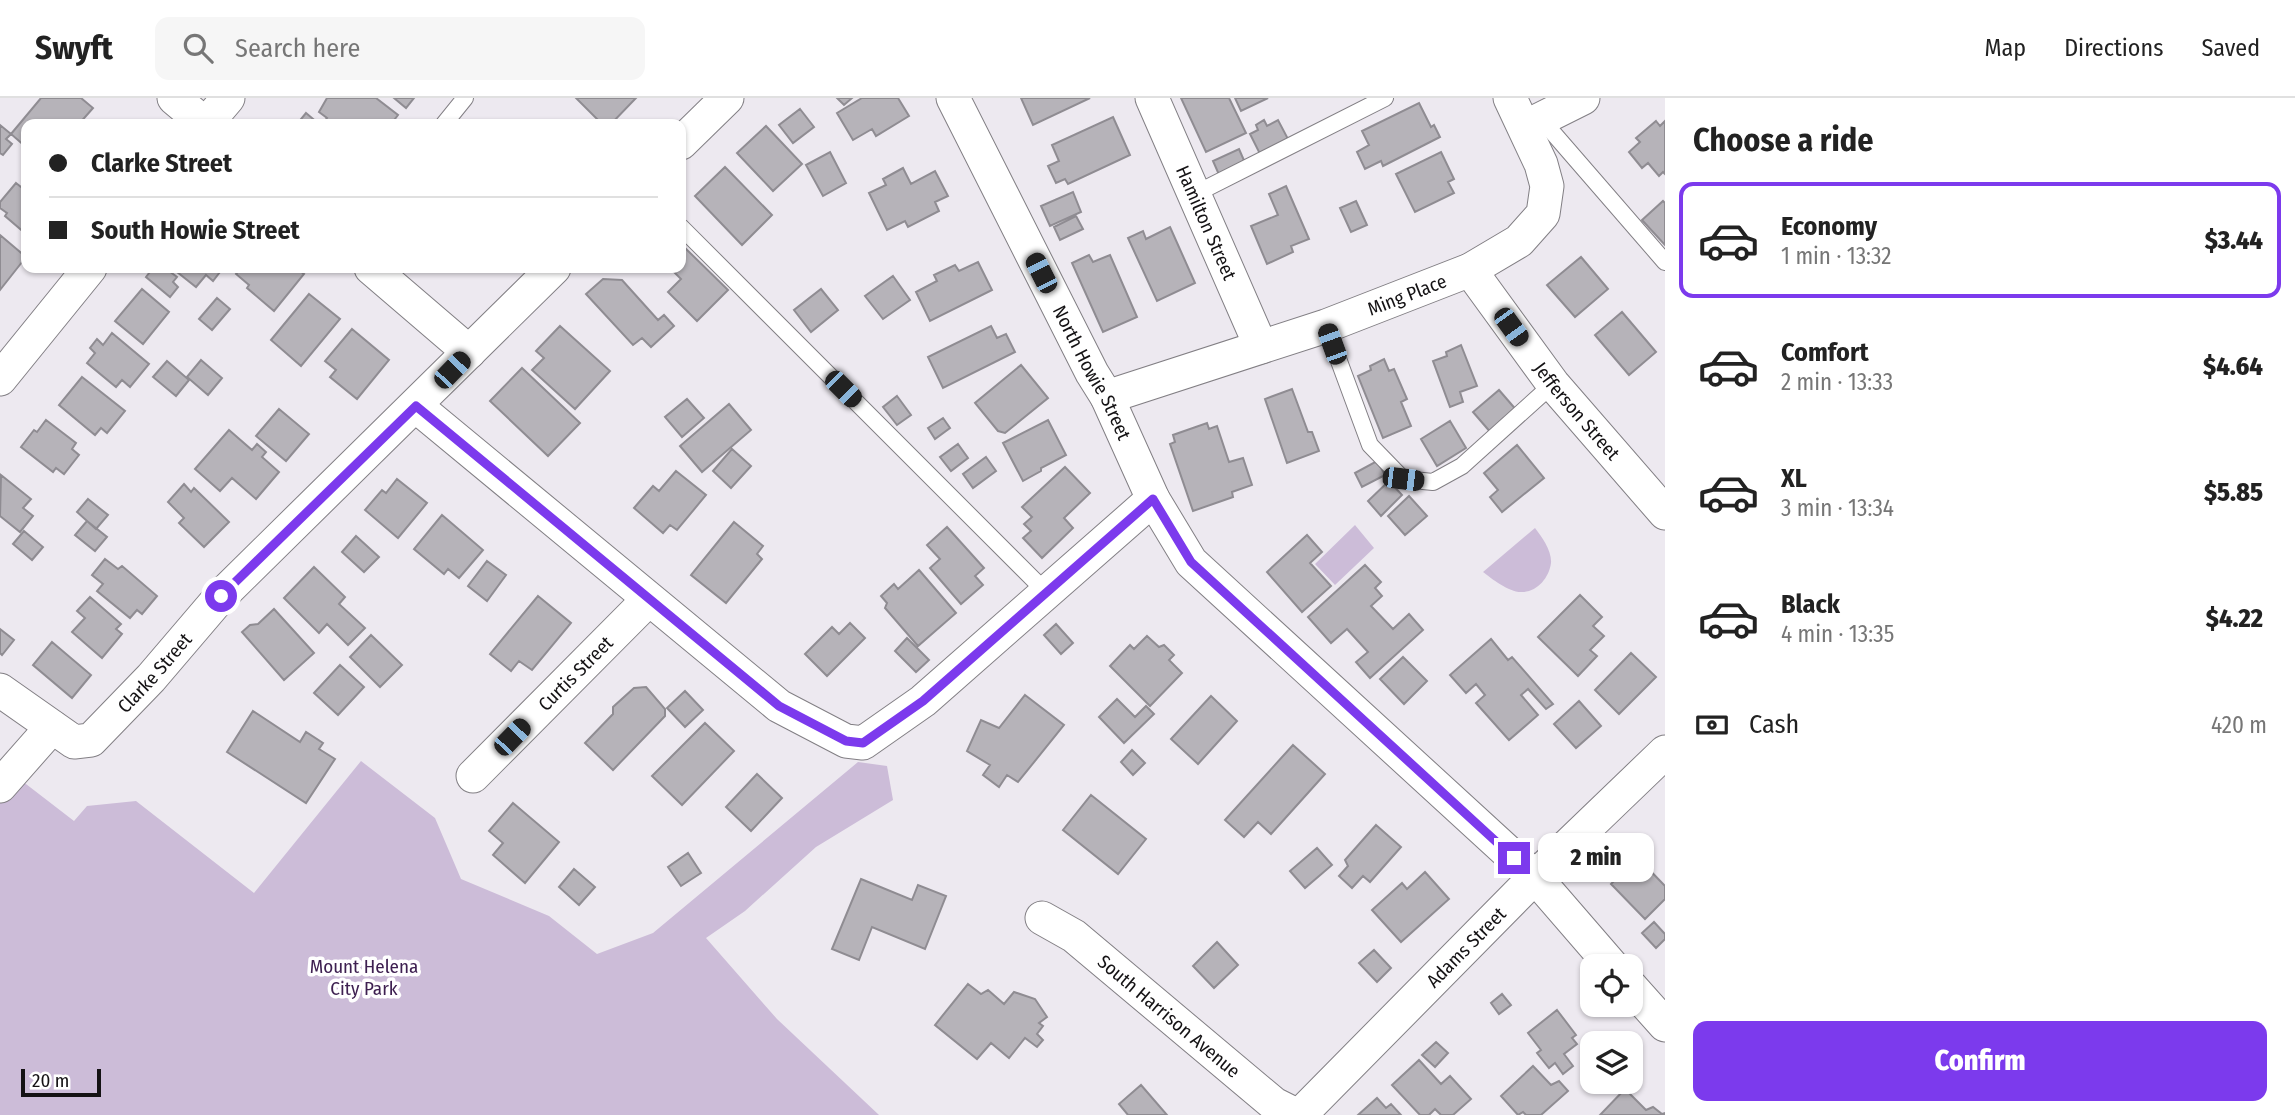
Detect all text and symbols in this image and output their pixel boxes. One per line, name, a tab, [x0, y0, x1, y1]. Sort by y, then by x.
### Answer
search box	[155, 17, 645, 80]
text: Swyft	[35, 28, 113, 68]
icon: search	[179, 29, 217, 67]
text: Search here	[235, 33, 360, 64]
text: Map	[1985, 34, 2026, 62]
text: Directions	[2064, 34, 2163, 62]
text: Saved	[2201, 34, 2260, 62]
text: Choose a ride	[1693, 121, 1874, 159]
text: Clarke Street	[91, 148, 232, 179]
street label: Hamilton Street	[1171, 162, 1242, 284]
icon: car	[1697, 209, 1760, 272]
text: Economy	[1781, 211, 1877, 242]
text: South Howie Street	[91, 215, 300, 246]
text: $3.44	[2205, 225, 2263, 256]
text: 1 min · 13:32	[1781, 242, 1891, 270]
car	[1023, 250, 1060, 296]
street label: Ming Place	[1364, 269, 1450, 320]
street label: North Howie Street	[1048, 302, 1137, 444]
car	[1491, 304, 1532, 350]
car	[1315, 321, 1350, 367]
icon: car	[1697, 335, 1760, 398]
text: Comfort	[1781, 337, 1869, 368]
car	[430, 348, 475, 392]
text: $4.64	[2203, 351, 2263, 382]
street label: Jefferson Street	[1529, 357, 1626, 465]
car	[821, 367, 866, 411]
text: 2 min · 13:33	[1781, 368, 1893, 396]
icon: car	[1697, 461, 1760, 524]
text: XL	[1781, 463, 1807, 494]
car	[1381, 466, 1426, 492]
text: $5.85	[2204, 477, 2263, 508]
text: 3 min · 13:34	[1781, 494, 1894, 522]
route start	[205, 580, 237, 612]
icon: car	[1697, 587, 1760, 650]
text: Black	[1781, 589, 1840, 620]
text: $4.22	[2206, 603, 2263, 634]
text: 4 min · 13:35	[1781, 620, 1894, 648]
street label: Clarke Street	[112, 627, 197, 717]
street label: Curtis Street	[533, 630, 618, 715]
icon: cash	[1693, 706, 1731, 744]
text: Cash	[1749, 709, 1799, 740]
text: 420 m	[2211, 711, 2267, 739]
car	[490, 715, 535, 759]
callout: 2 min	[1538, 834, 1654, 882]
route end	[1498, 842, 1530, 874]
text: 2 min	[1571, 843, 1621, 871]
street label: Adams Street	[1421, 902, 1511, 992]
street label: South Harrison Avenue	[1093, 950, 1245, 1082]
map controls	[1580, 954, 1643, 1094]
button: locate	[1580, 954, 1643, 1017]
park label: Mount Helena City Park	[310, 955, 418, 1000]
button: Confirm	[1693, 1021, 2267, 1101]
button: layers	[1580, 1031, 1643, 1094]
scale bar	[21, 1066, 102, 1098]
text: 20 m	[32, 1069, 69, 1092]

